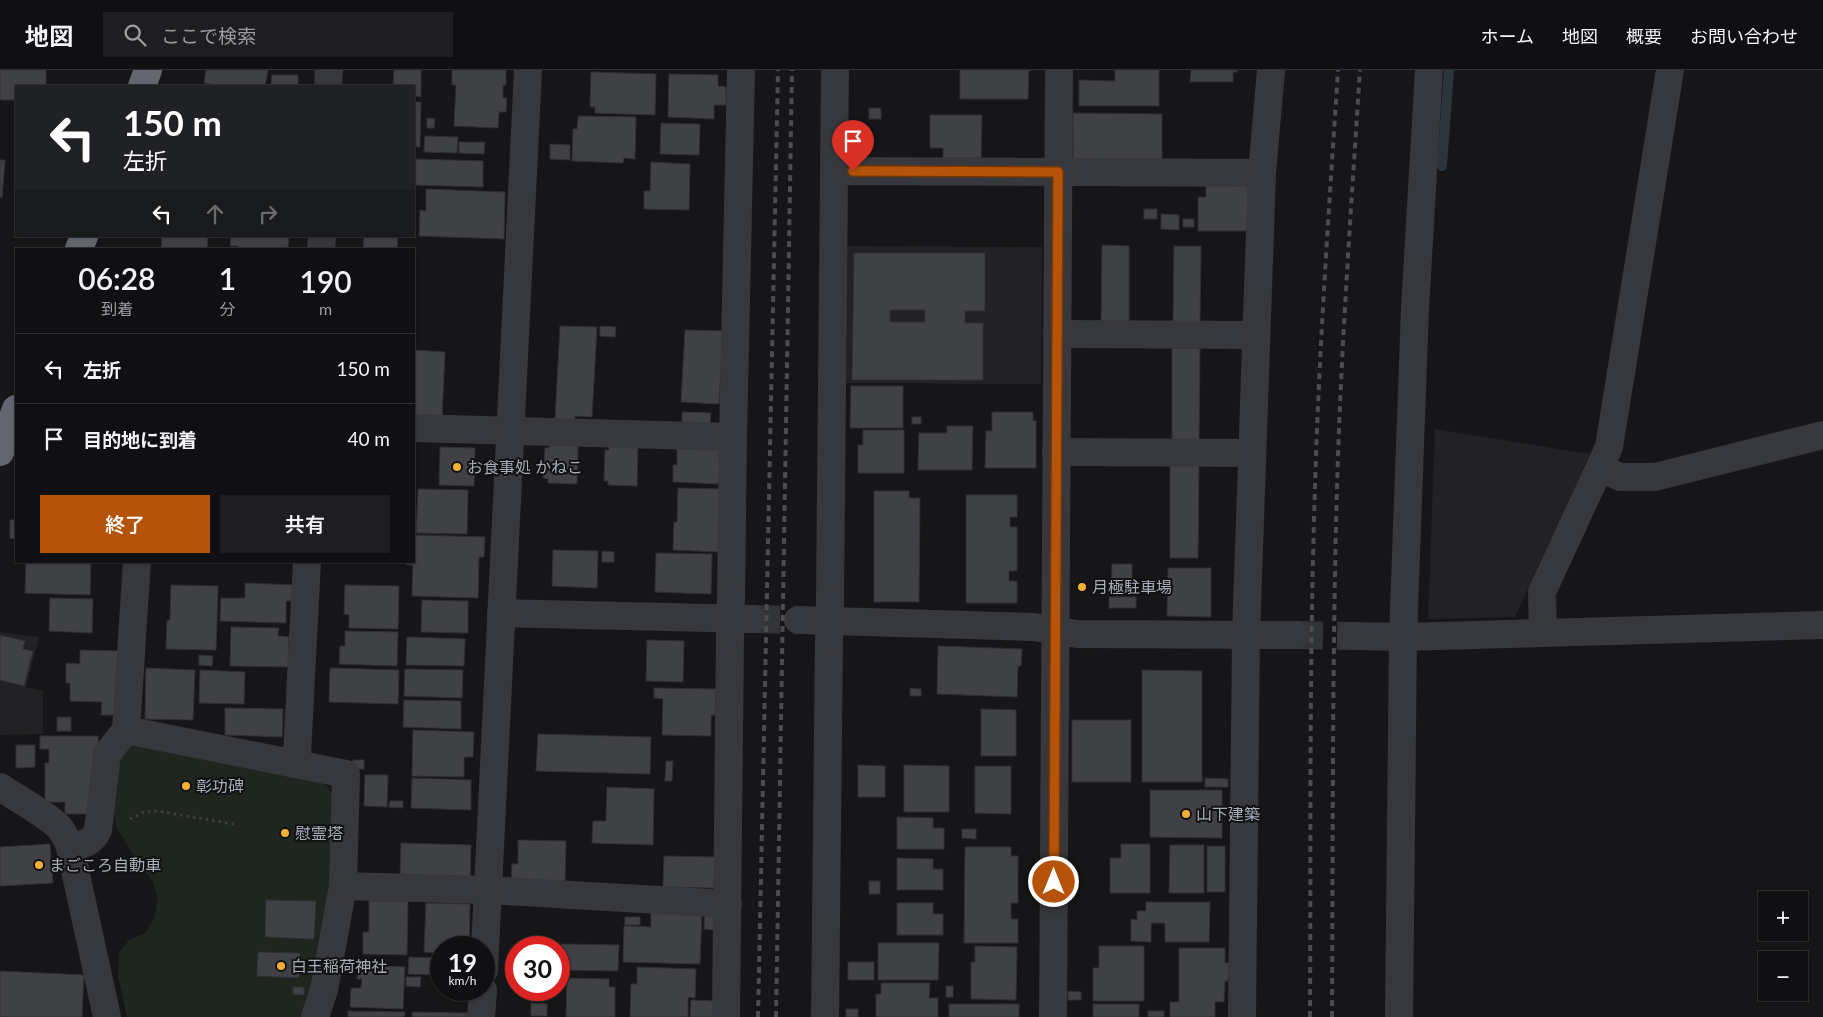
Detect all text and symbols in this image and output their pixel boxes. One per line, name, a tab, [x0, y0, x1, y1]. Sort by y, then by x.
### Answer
search box	[103, 12, 453, 57]
text: 地図	[25, 21, 73, 50]
icon: search	[121, 21, 149, 49]
text: ここで検索	[161, 24, 256, 47]
text: ホーム	[1481, 25, 1534, 47]
text: 地図	[1562, 25, 1598, 47]
text: 概要	[1626, 25, 1662, 47]
text: お問い合わせ	[1690, 25, 1798, 47]
text: 150 m	[123, 101, 222, 143]
icon: left	[40, 105, 105, 170]
pin	[832, 120, 874, 171]
icon: arrive	[839, 127, 867, 155]
text: 左折	[123, 147, 167, 174]
icon: left	[148, 200, 176, 228]
icon: ahead	[201, 200, 229, 228]
icon: right	[254, 200, 282, 228]
text: 06:28	[78, 260, 156, 296]
text: 1	[219, 260, 236, 296]
text: 190	[299, 263, 352, 299]
text: 到着	[101, 299, 133, 318]
text: 分	[219, 299, 236, 318]
text: m	[319, 299, 332, 318]
icon: left	[40, 355, 68, 383]
text: 150 m	[336, 357, 390, 380]
text: 左折	[83, 358, 121, 381]
icon: arrive	[40, 425, 68, 453]
text: 40 m	[347, 427, 390, 450]
text: 目的地に到着	[83, 428, 197, 451]
place label: お食事処 かねこ	[467, 457, 583, 476]
marker: お食事処 かねこ	[451, 461, 463, 473]
button: 終了	[40, 495, 210, 553]
button: 共有	[220, 495, 390, 553]
place label: 月極駐車場	[1092, 577, 1172, 596]
marker: 月極駐車場	[1076, 581, 1088, 593]
place label: 彰功碑	[196, 776, 244, 795]
marker: 彰功碑	[180, 780, 192, 792]
place label: 山下建築	[1196, 804, 1260, 823]
marker: 山下建築	[1180, 808, 1192, 820]
place label: 慰霊塔	[295, 823, 343, 842]
marker: 慰霊塔	[279, 827, 291, 839]
place label: まごころ自動車	[49, 855, 161, 874]
position arrow	[1027, 855, 1079, 907]
marker: まごころ自動車	[33, 859, 45, 871]
map controls	[1758, 891, 1808, 1001]
button: +	[1758, 891, 1808, 941]
speed limit sign: 30	[505, 936, 570, 1001]
text: 19	[448, 947, 477, 977]
button: −	[1758, 951, 1808, 1001]
place label: 白王稲荷神社	[291, 956, 387, 975]
marker: 白王稲荷神社	[275, 960, 287, 972]
text: km/h	[448, 973, 477, 988]

